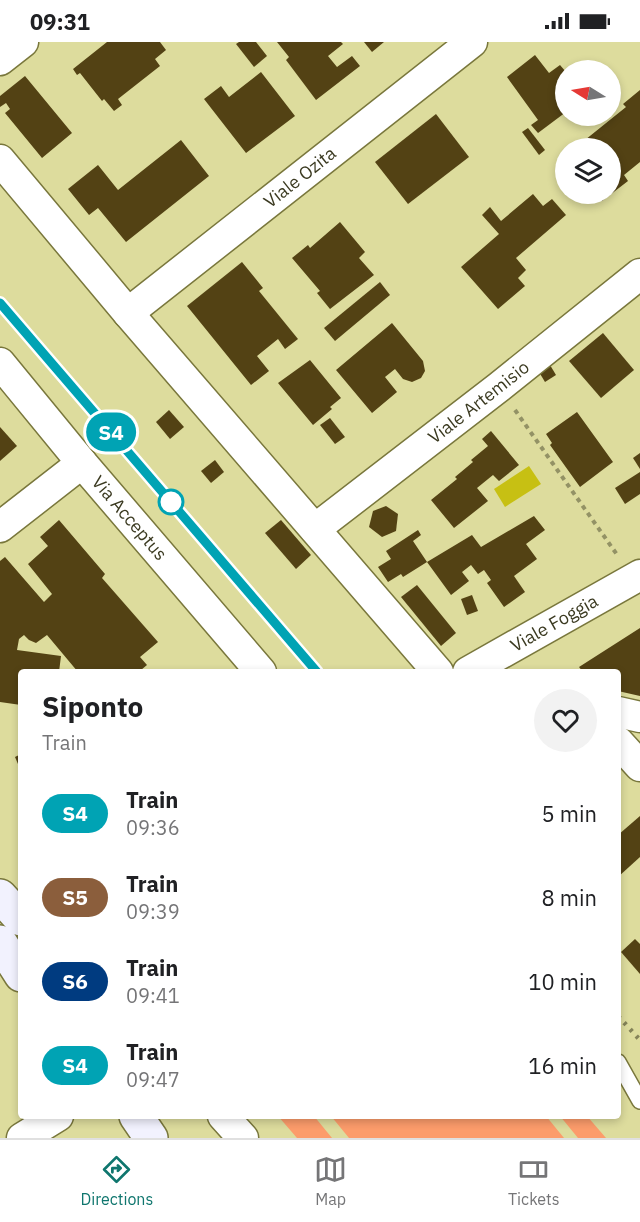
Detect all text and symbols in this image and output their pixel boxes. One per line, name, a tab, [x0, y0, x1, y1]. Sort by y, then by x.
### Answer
text: 09:31	[30, 7, 90, 36]
north arrow	[555, 60, 621, 126]
map controls	[555, 60, 621, 204]
button: layers	[555, 138, 621, 204]
street label: Viale Ozita	[259, 141, 341, 213]
street label: Viale Artemisio	[423, 355, 534, 449]
line badge: S4	[84, 412, 138, 452]
text: S4	[98, 418, 124, 446]
street label: Via Acceptus	[87, 471, 172, 565]
unlabelled marker	[158, 489, 184, 515]
street label: Viale Foggia	[506, 589, 602, 657]
text: Siponto	[42, 688, 143, 725]
button: heart	[534, 689, 597, 752]
text: Train	[42, 729, 87, 756]
text: Train	[126, 785, 178, 814]
text: S4	[62, 799, 88, 827]
text: 5 min	[541, 799, 597, 828]
text: 09:36	[126, 814, 180, 841]
text: Train	[126, 869, 178, 898]
text: S5	[62, 883, 88, 911]
text: 8 min	[541, 883, 597, 912]
text: 09:39	[126, 898, 180, 925]
text: Train	[126, 953, 178, 982]
text: S6	[62, 967, 88, 995]
text: 10 min	[528, 967, 597, 996]
text: 09:41	[126, 982, 180, 1009]
text: Train	[126, 1037, 178, 1066]
text: S4	[62, 1051, 88, 1079]
text: 16 min	[528, 1051, 597, 1080]
text: 09:47	[126, 1066, 180, 1093]
tab: Directions	[80, 1153, 153, 1209]
tab: Map	[314, 1153, 347, 1209]
tab: Tickets	[508, 1153, 560, 1209]

